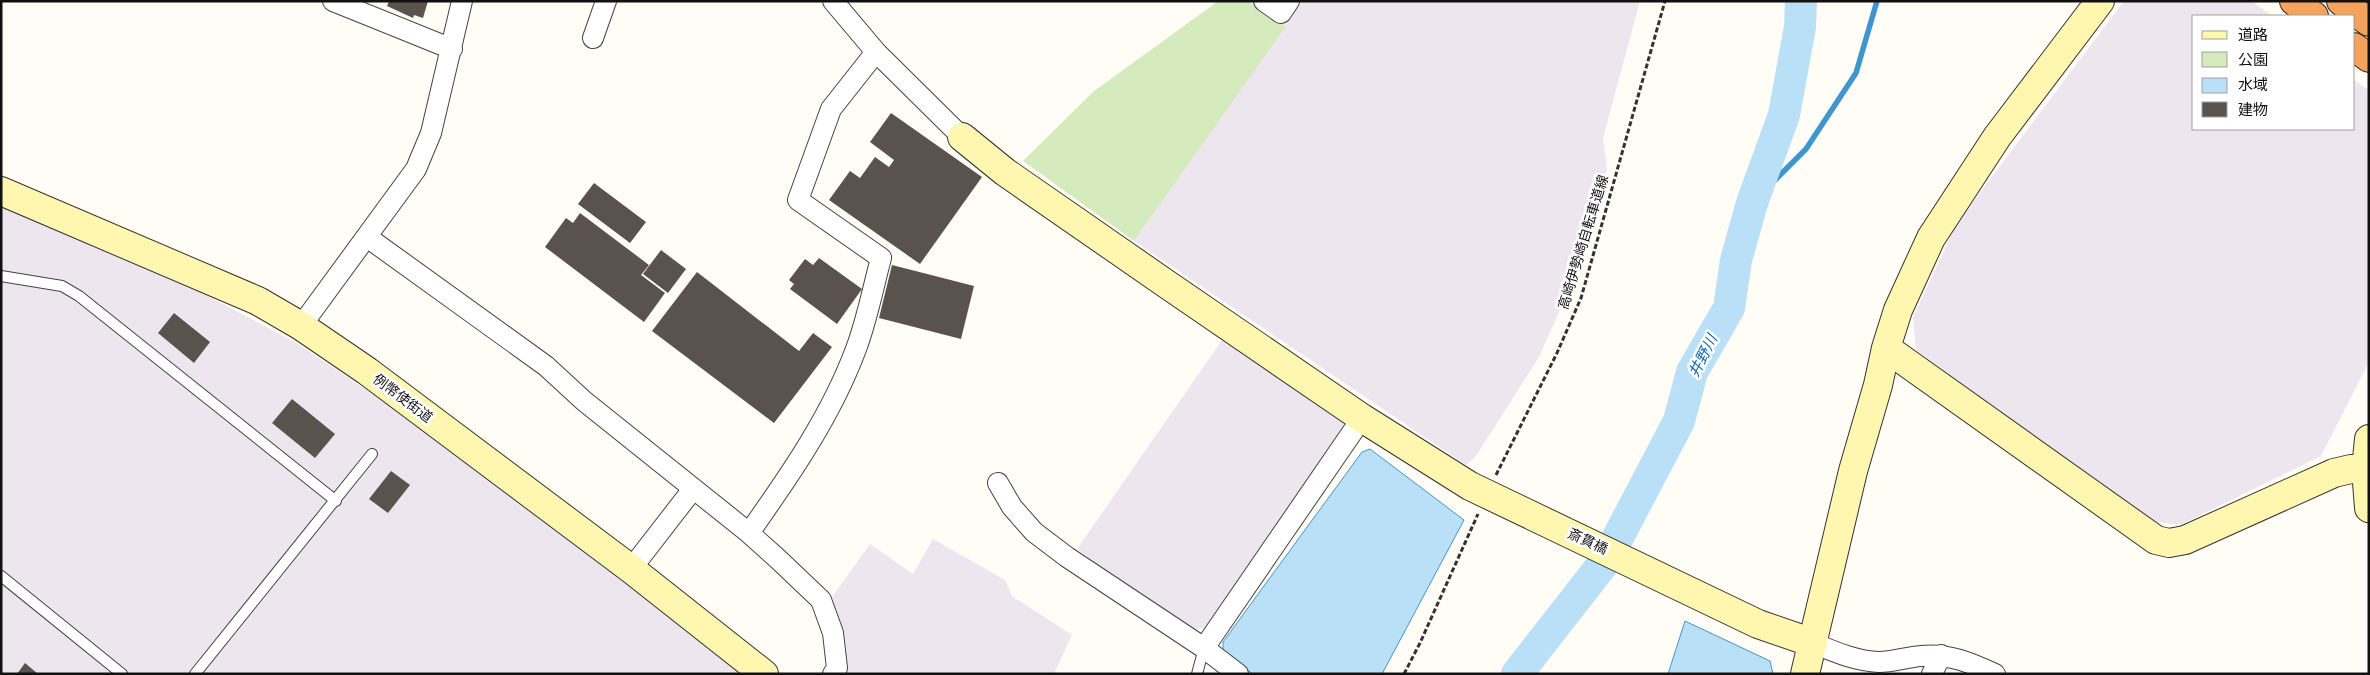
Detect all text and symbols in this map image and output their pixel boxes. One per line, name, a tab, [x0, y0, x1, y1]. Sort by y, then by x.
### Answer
legend	[2192, 15, 2355, 130]
text: 道路	[2238, 24, 2268, 44]
text: 公園	[2238, 49, 2268, 69]
text: 水域	[2238, 74, 2268, 94]
text: 建物	[2238, 99, 2268, 119]
street label: 高崎伊勢崎自転車道線	[1553, 172, 1612, 312]
water label: 井野川	[1683, 329, 1722, 380]
street label: 例幣使街道	[370, 369, 437, 426]
street label: 斎貫橋	[1565, 523, 1611, 558]

